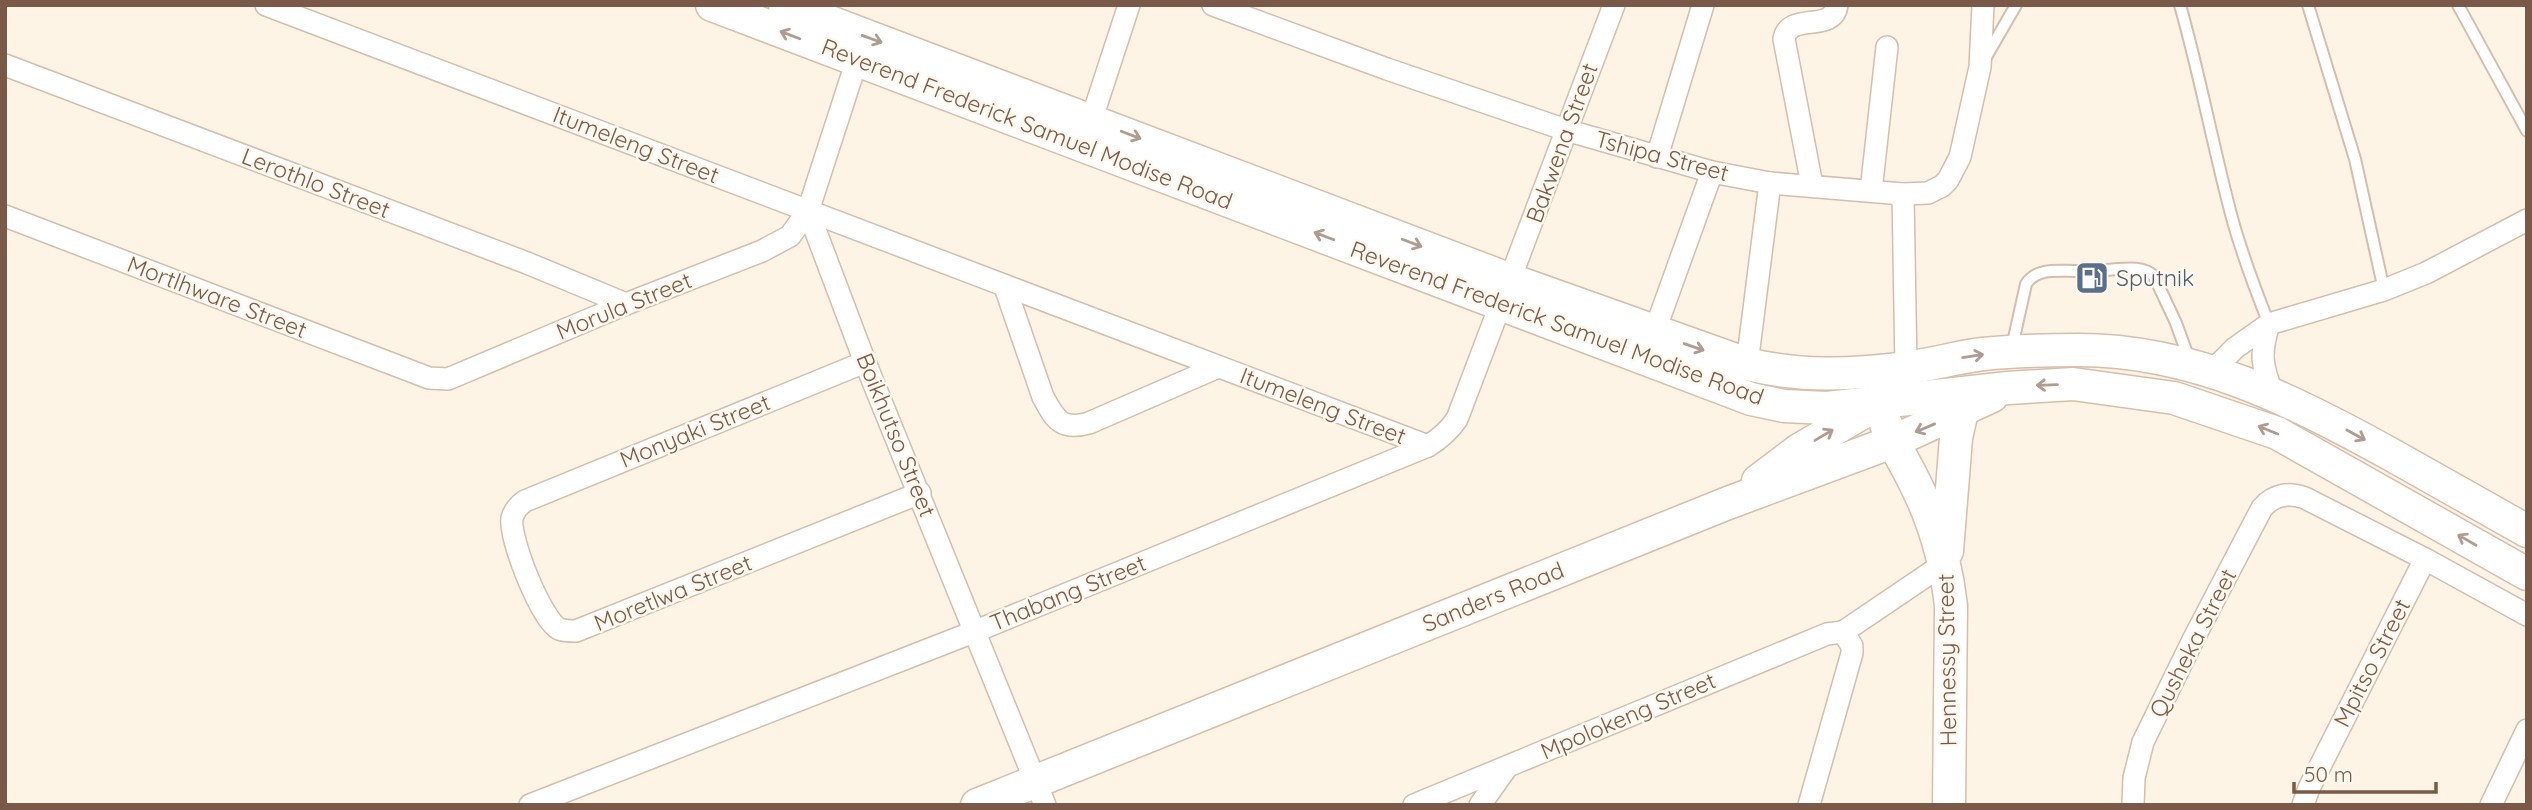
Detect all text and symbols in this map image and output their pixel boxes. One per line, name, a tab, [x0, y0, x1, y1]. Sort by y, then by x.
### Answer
one-way arrow	[780, 28, 802, 40]
street label: Reverend Frederick Samuel Modise Road	[818, 32, 1237, 216]
one-way arrow	[860, 33, 882, 46]
street label: Bakwena Street	[1519, 59, 1604, 227]
street label: Itumeleng Street	[549, 100, 723, 190]
street label: Tshipa Street	[1592, 124, 1732, 187]
one-way arrow	[1119, 130, 1141, 143]
street label: Lerothlo Street	[238, 141, 395, 224]
one-way arrow	[1314, 229, 1335, 242]
street label: Reverend Frederick Samuel Modise Road	[1346, 234, 1768, 411]
one-way arrow	[1401, 237, 1422, 250]
street label: Mortlhware Street	[123, 249, 311, 344]
fuel station icon: Sputnik	[2073, 259, 2111, 297]
place label: Sputnik	[2116, 263, 2194, 292]
street label: Morula Street	[552, 265, 696, 346]
one-way arrow	[1683, 342, 1705, 354]
street label: Boikhutso Street	[850, 349, 943, 521]
one-way arrow	[1961, 349, 1984, 362]
street label: Itumeleng Street	[1236, 361, 1410, 451]
one-way arrow	[2036, 378, 2059, 392]
street label: Monyaki Street	[615, 387, 774, 474]
one-way arrow	[1915, 422, 1936, 435]
one-way arrow	[2258, 423, 2280, 436]
one-way arrow	[1814, 428, 1834, 442]
one-way arrow	[2345, 428, 2365, 442]
one-way arrow	[2458, 533, 2478, 547]
street label: Moretlwa Street	[590, 548, 756, 637]
street label: Thabang Street	[986, 548, 1150, 637]
street label: Sanders Road	[1418, 555, 1568, 638]
street label: Qusheka Street	[2143, 563, 2243, 722]
street label: Hennessy Street	[1930, 573, 1963, 747]
street label: Mpitso Street	[2327, 594, 2416, 732]
street label: Mpolokeng Street	[1536, 666, 1720, 765]
scale bar	[2294, 750, 2436, 794]
text: 50 m	[2304, 761, 2353, 787]

